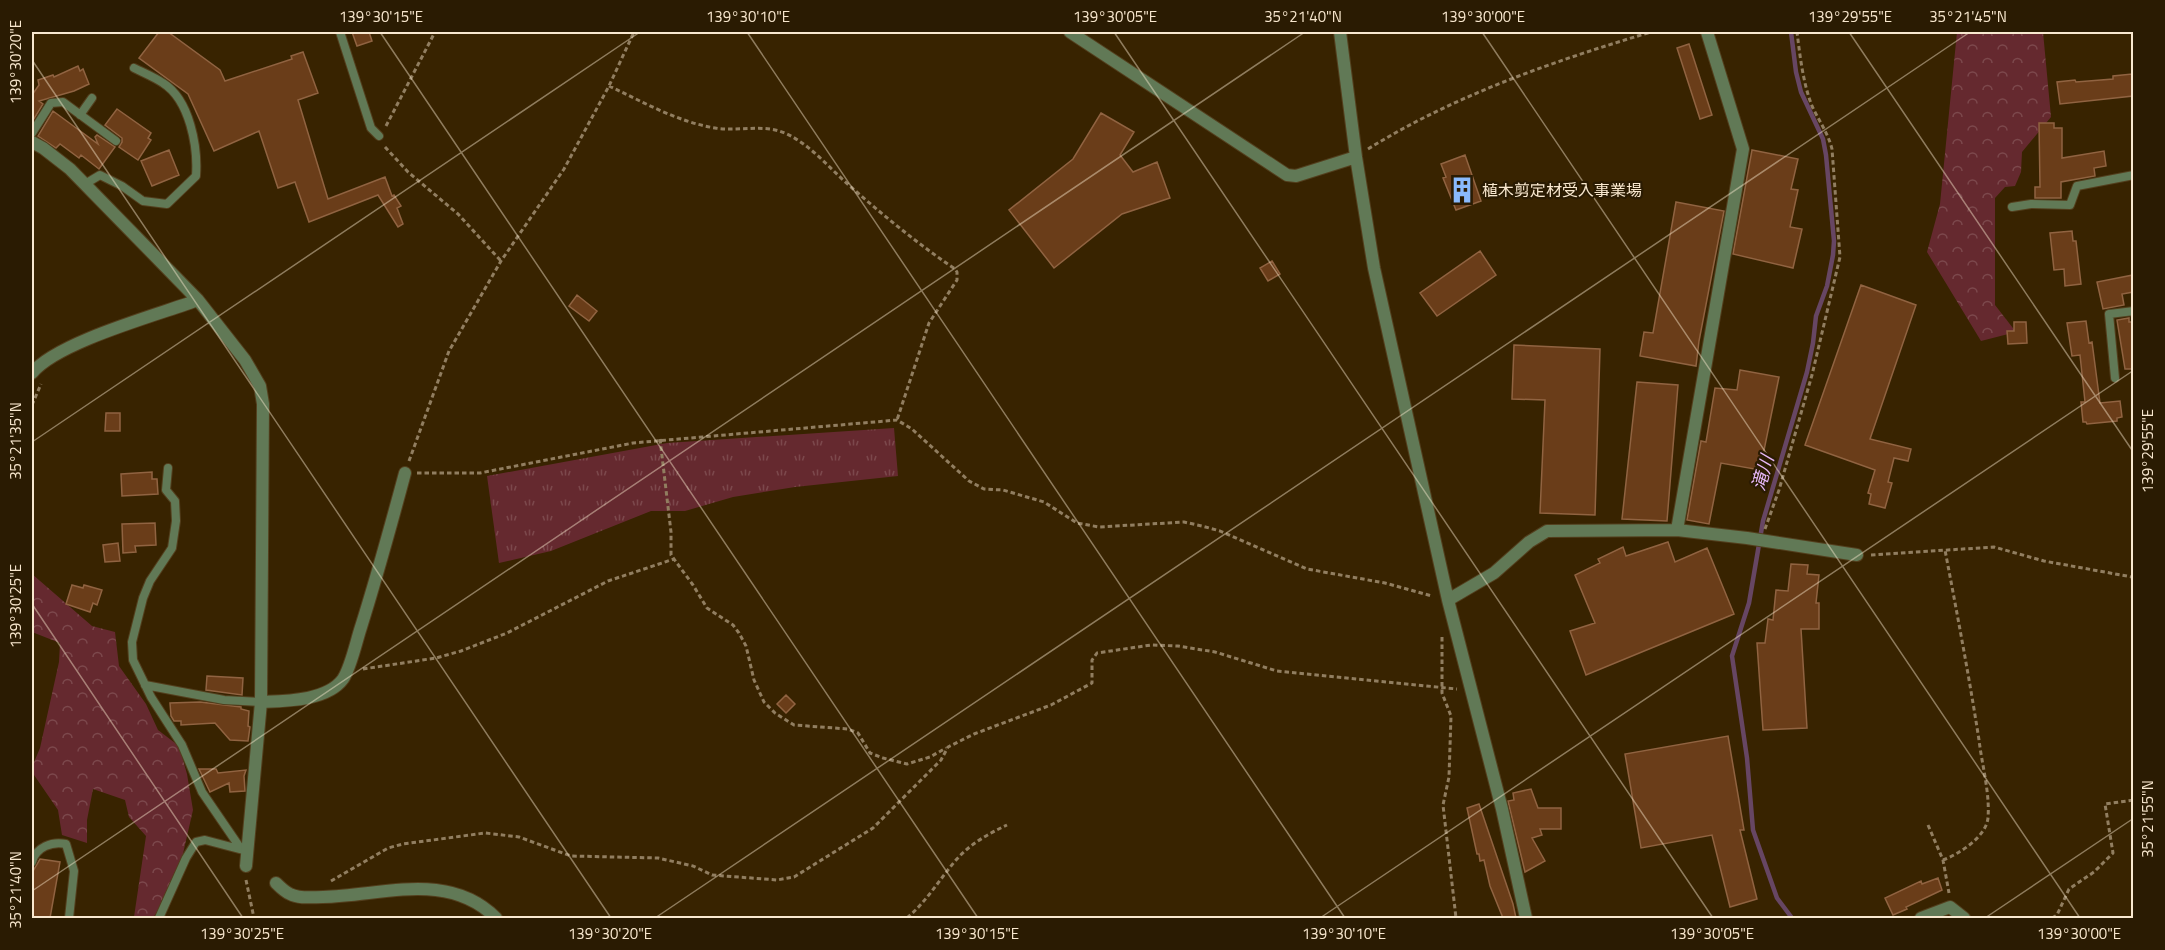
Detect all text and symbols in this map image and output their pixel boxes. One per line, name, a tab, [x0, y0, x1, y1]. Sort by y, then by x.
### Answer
text: 139°30'15"E	[339, 5, 423, 28]
text: 139°30'10"E	[706, 5, 790, 28]
text: 139°30'05"E	[1073, 5, 1157, 28]
text: 35°21'40"N	[1264, 5, 1342, 28]
text: 139°30'00"E	[1441, 5, 1525, 28]
text: 139°29'55"E	[1808, 5, 1892, 28]
text: 35°21'45"N	[1929, 5, 2007, 28]
text: 139°30'20"E	[4, 20, 27, 104]
building icon: 植木剪定材受入事業場	[1447, 175, 1477, 205]
place label: 植木剪定材受入事業場	[1482, 178, 1642, 202]
text: 35°21'35"N	[4, 402, 27, 480]
text: 139°29'55"E	[2136, 409, 2159, 493]
water label: 滝川	[1745, 450, 1781, 494]
text: 139°30'25"E	[4, 564, 27, 648]
text: 35°21'55"N	[2136, 780, 2159, 858]
text: 35°21'40"N	[4, 851, 27, 929]
text: 139°30'25"E	[200, 922, 284, 945]
text: 139°30'20"E	[568, 922, 652, 945]
text: 139°30'15"E	[935, 922, 1019, 945]
text: 139°30'10"E	[1302, 922, 1386, 945]
text: 139°30'05"E	[1670, 922, 1754, 945]
text: 139°30'00"E	[2037, 922, 2121, 945]

